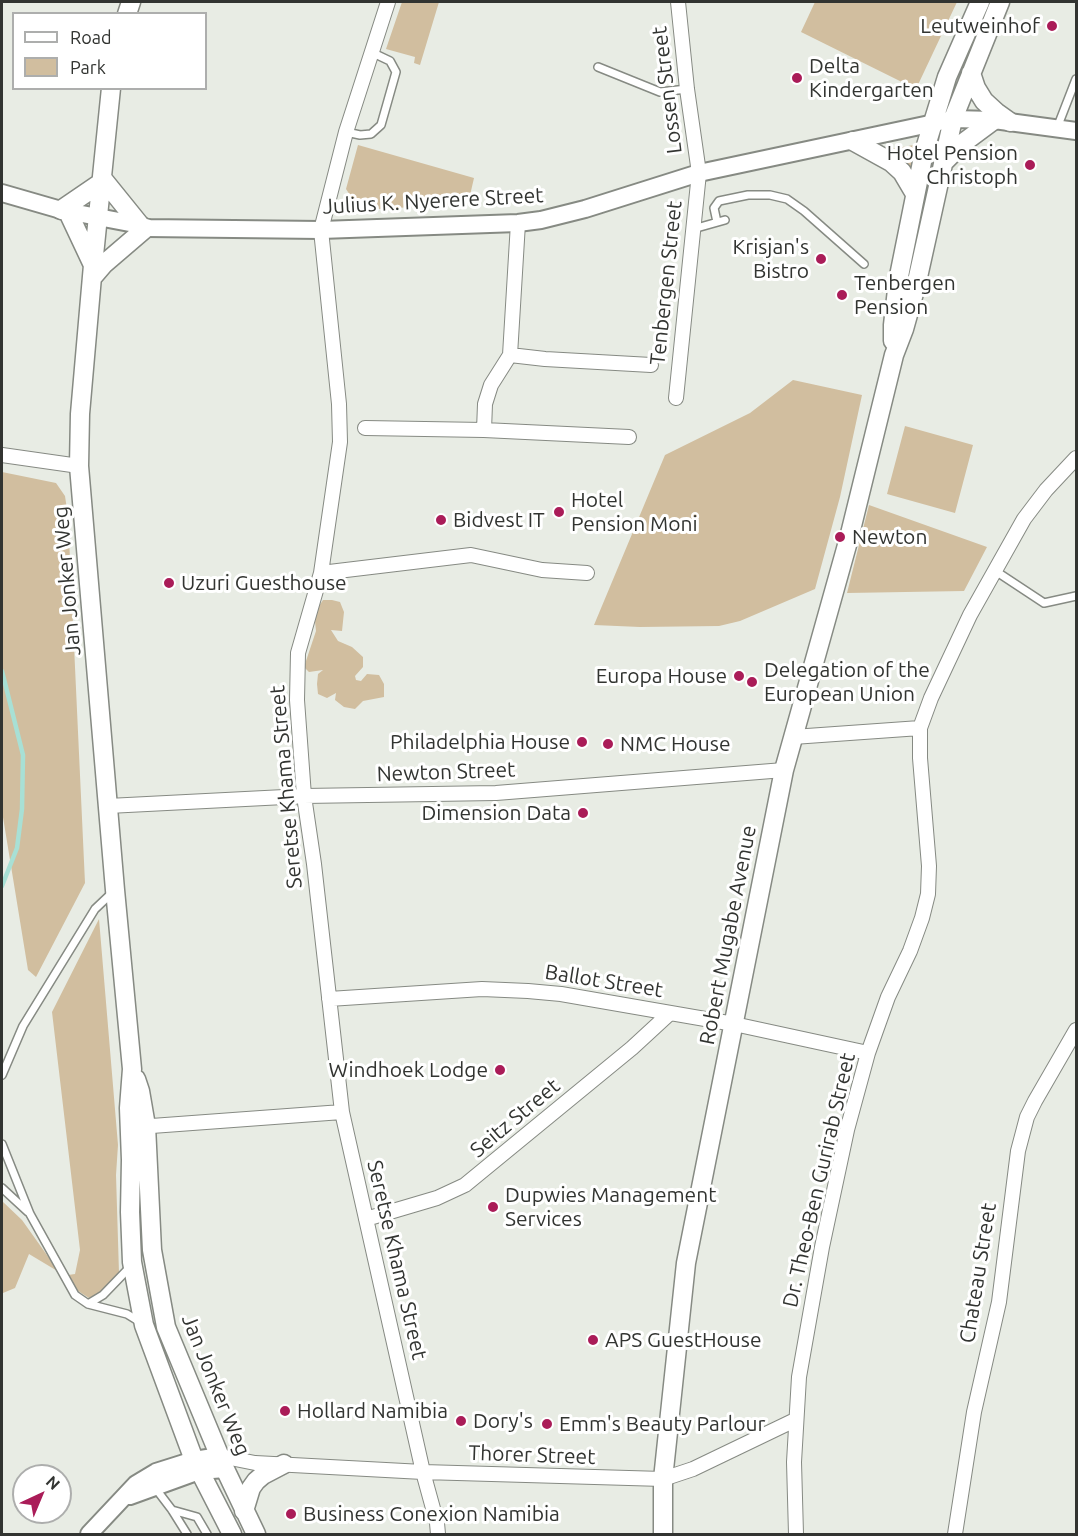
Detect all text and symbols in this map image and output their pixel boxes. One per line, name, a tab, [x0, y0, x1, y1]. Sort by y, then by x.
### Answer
legend	[12, 12, 207, 90]
place label: Leutweinhof	[920, 13, 1040, 39]
marker: Leutweinhof	[1045, 19, 1059, 33]
street label: Lossen Street	[647, 25, 687, 155]
text: Road	[70, 27, 112, 47]
place label: Delta Kindergarten	[809, 53, 934, 103]
text: Park	[70, 57, 106, 77]
marker: Delta Kindergarten	[790, 71, 804, 85]
place label: Hotel Pension Christoph	[887, 140, 1018, 190]
marker: Hotel Pension Christoph	[1023, 158, 1037, 172]
street label: Julius K. Nyerere Street	[322, 183, 544, 219]
street label: Tenbergen Street	[645, 200, 687, 366]
place label: Krisjan's Bistro	[732, 234, 809, 284]
marker: Krisjan's Bistro	[814, 252, 828, 266]
place label: Tenbergen Pension	[854, 270, 956, 320]
marker: Tenbergen Pension	[835, 288, 849, 302]
place label: Hotel Pension Moni	[571, 487, 698, 537]
street label: Jan Jonker Weg	[48, 505, 86, 657]
marker: Hotel Pension Moni	[552, 505, 566, 519]
place label: Bidvest IT	[453, 507, 545, 533]
marker: Bidvest IT	[434, 513, 448, 527]
place label: Newton	[852, 524, 927, 550]
marker: Newton	[833, 530, 847, 544]
place label: Uzuri Guesthouse	[181, 570, 347, 596]
marker: Uzuri Guesthouse	[162, 576, 176, 590]
place label: Delegation of the European Union	[764, 657, 930, 707]
place label: Europa House	[596, 663, 727, 689]
marker: Europa House	[732, 669, 746, 683]
marker: Delegation of the European Union	[745, 675, 759, 689]
street label: Seretse Khama Street	[265, 684, 307, 890]
place label: Philadelphia House	[390, 729, 570, 755]
place label: NMC House	[620, 731, 731, 757]
marker: Philadelphia House	[575, 735, 589, 749]
marker: NMC House	[601, 737, 615, 751]
street label: Newton Street	[376, 757, 516, 787]
place label: Dimension Data	[421, 800, 571, 826]
marker: Dimension Data	[576, 806, 590, 820]
street label: Robert Mugabe Avenue	[694, 823, 762, 1047]
street label: Ballot Street	[543, 959, 665, 1003]
street label: Dr. Theo-Ben Gurirab Street	[777, 1050, 861, 1310]
place label: Windhoek Lodge	[329, 1057, 488, 1083]
marker: Windhoek Lodge	[493, 1063, 507, 1077]
street label: Seitz Street	[465, 1073, 565, 1163]
street label: Seretse Khama Street	[362, 1158, 432, 1362]
place label: Dupwies Management Services	[505, 1182, 716, 1232]
marker: Dupwies Management Services	[486, 1200, 500, 1214]
street label: Chateau Street	[954, 1201, 1002, 1345]
street label: Jan Jonker Weg	[176, 1311, 256, 1459]
place label: APS GuestHouse	[605, 1327, 762, 1353]
marker: APS GuestHouse	[586, 1333, 600, 1347]
place label: Hollard Namibia	[297, 1398, 448, 1424]
marker: Hollard Namibia	[278, 1404, 292, 1418]
place label: Dory's	[473, 1408, 533, 1434]
place label: Emm's Beauty Parlour	[559, 1411, 765, 1437]
marker: Dory's	[454, 1414, 468, 1428]
marker: Emm's Beauty Parlour	[540, 1417, 554, 1431]
street label: Thorer Street	[468, 1440, 596, 1470]
north arrow	[12, 1464, 72, 1524]
text: N	[43, 1472, 64, 1493]
place label: Business Conexion Namibia	[303, 1501, 560, 1527]
marker: Business Conexion Namibia	[284, 1507, 298, 1521]

